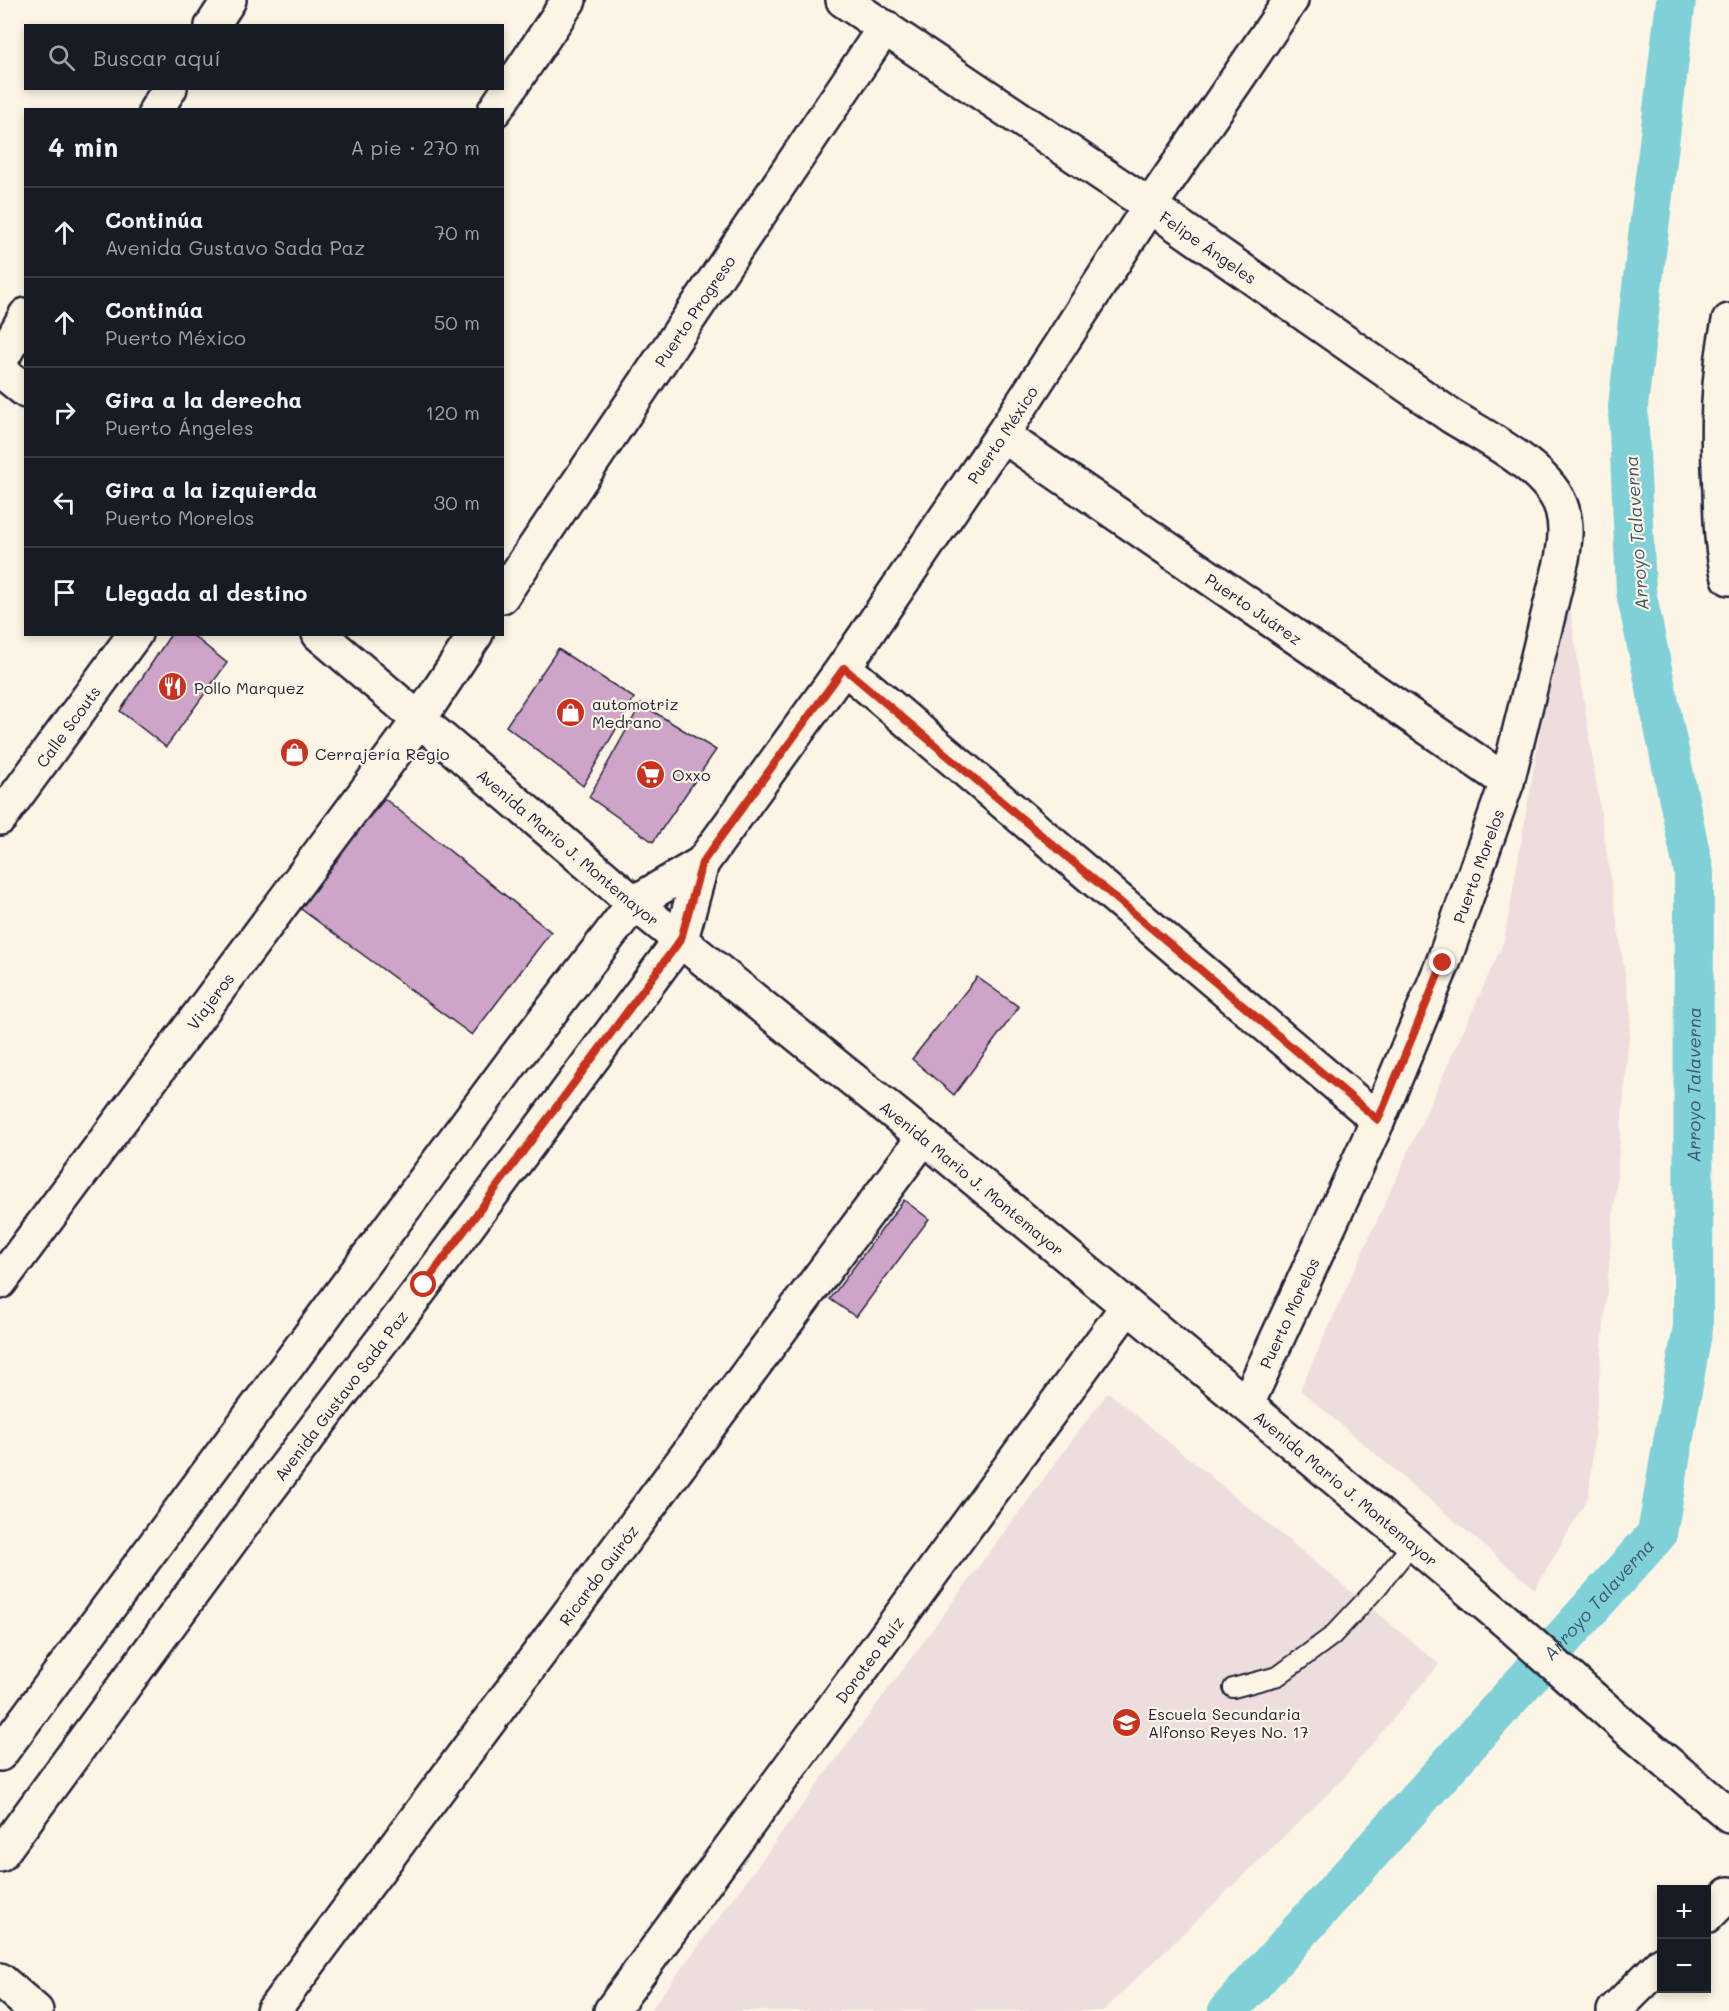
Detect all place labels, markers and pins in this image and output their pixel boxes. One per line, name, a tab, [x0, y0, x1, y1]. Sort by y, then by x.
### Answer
restaurant icon: Pollo Marquez	[157, 671, 189, 703]
place label: Pollo Marquez	[194, 677, 305, 698]
place label: automotriz Medrano	[592, 693, 678, 732]
shop icon: automotriz Medrano	[555, 696, 587, 728]
shop icon: Cerrajería Regio	[278, 737, 310, 769]
place label: Cerrajería Regio	[315, 743, 450, 764]
supermarket icon: Oxxo	[635, 758, 667, 790]
place label: Oxxo	[672, 764, 710, 785]
place label: Escuela Secundaria Alfonso Reyes No. 17	[1148, 1703, 1309, 1742]
school or university icon: Escuela Secundaria Alfonso Reyes No. 17	[1111, 1706, 1143, 1738]

